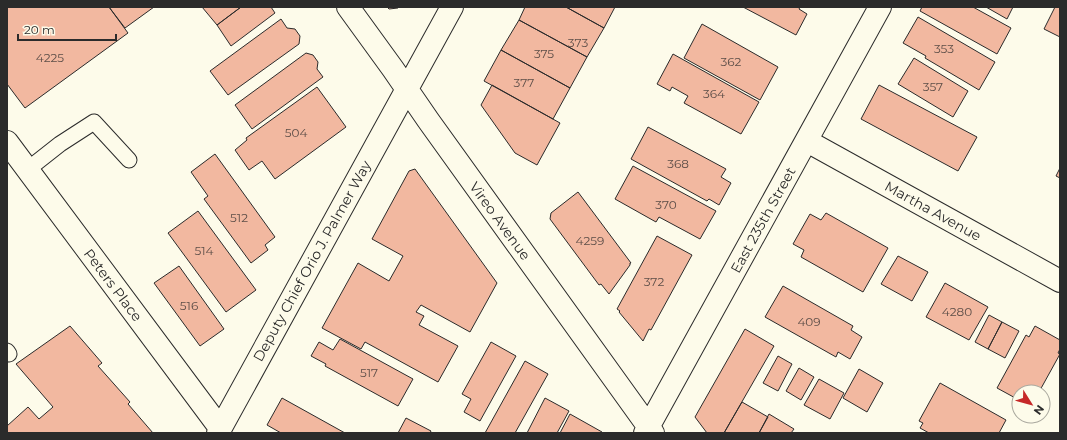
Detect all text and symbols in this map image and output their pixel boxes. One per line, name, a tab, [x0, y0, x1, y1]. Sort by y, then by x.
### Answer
scale bar	[18, 16, 116, 42]
text: 20 m	[24, 22, 55, 37]
house number: 373	[568, 35, 588, 50]
house number: 353	[934, 41, 954, 56]
house number: 375	[534, 46, 554, 61]
house number: 4225	[36, 50, 64, 65]
house number: 362	[721, 54, 742, 69]
house number: 377	[514, 75, 534, 90]
house number: 357	[923, 79, 943, 94]
house number: 364	[703, 86, 725, 101]
house number: 504	[285, 125, 307, 140]
house number: 368	[667, 156, 689, 171]
street label: Deputy Chief Orio J. Palmer Way	[249, 157, 375, 365]
street label: East 235th Street	[726, 164, 800, 276]
street label: Martha Avenue	[882, 177, 984, 245]
street label: Vireo Avenue	[466, 178, 534, 264]
house number: 370	[655, 197, 677, 212]
house number: 512	[230, 210, 248, 225]
house number: 4259	[576, 233, 604, 248]
house number: 514	[194, 243, 214, 258]
street label: Peters Place	[80, 245, 146, 325]
house number: 372	[644, 274, 664, 289]
house number: 516	[180, 298, 198, 313]
house number: 4280	[942, 304, 972, 319]
house number: 409	[797, 314, 821, 329]
house number: 517	[360, 365, 378, 380]
north arrow	[1011, 384, 1051, 424]
text: N	[1031, 402, 1047, 418]

